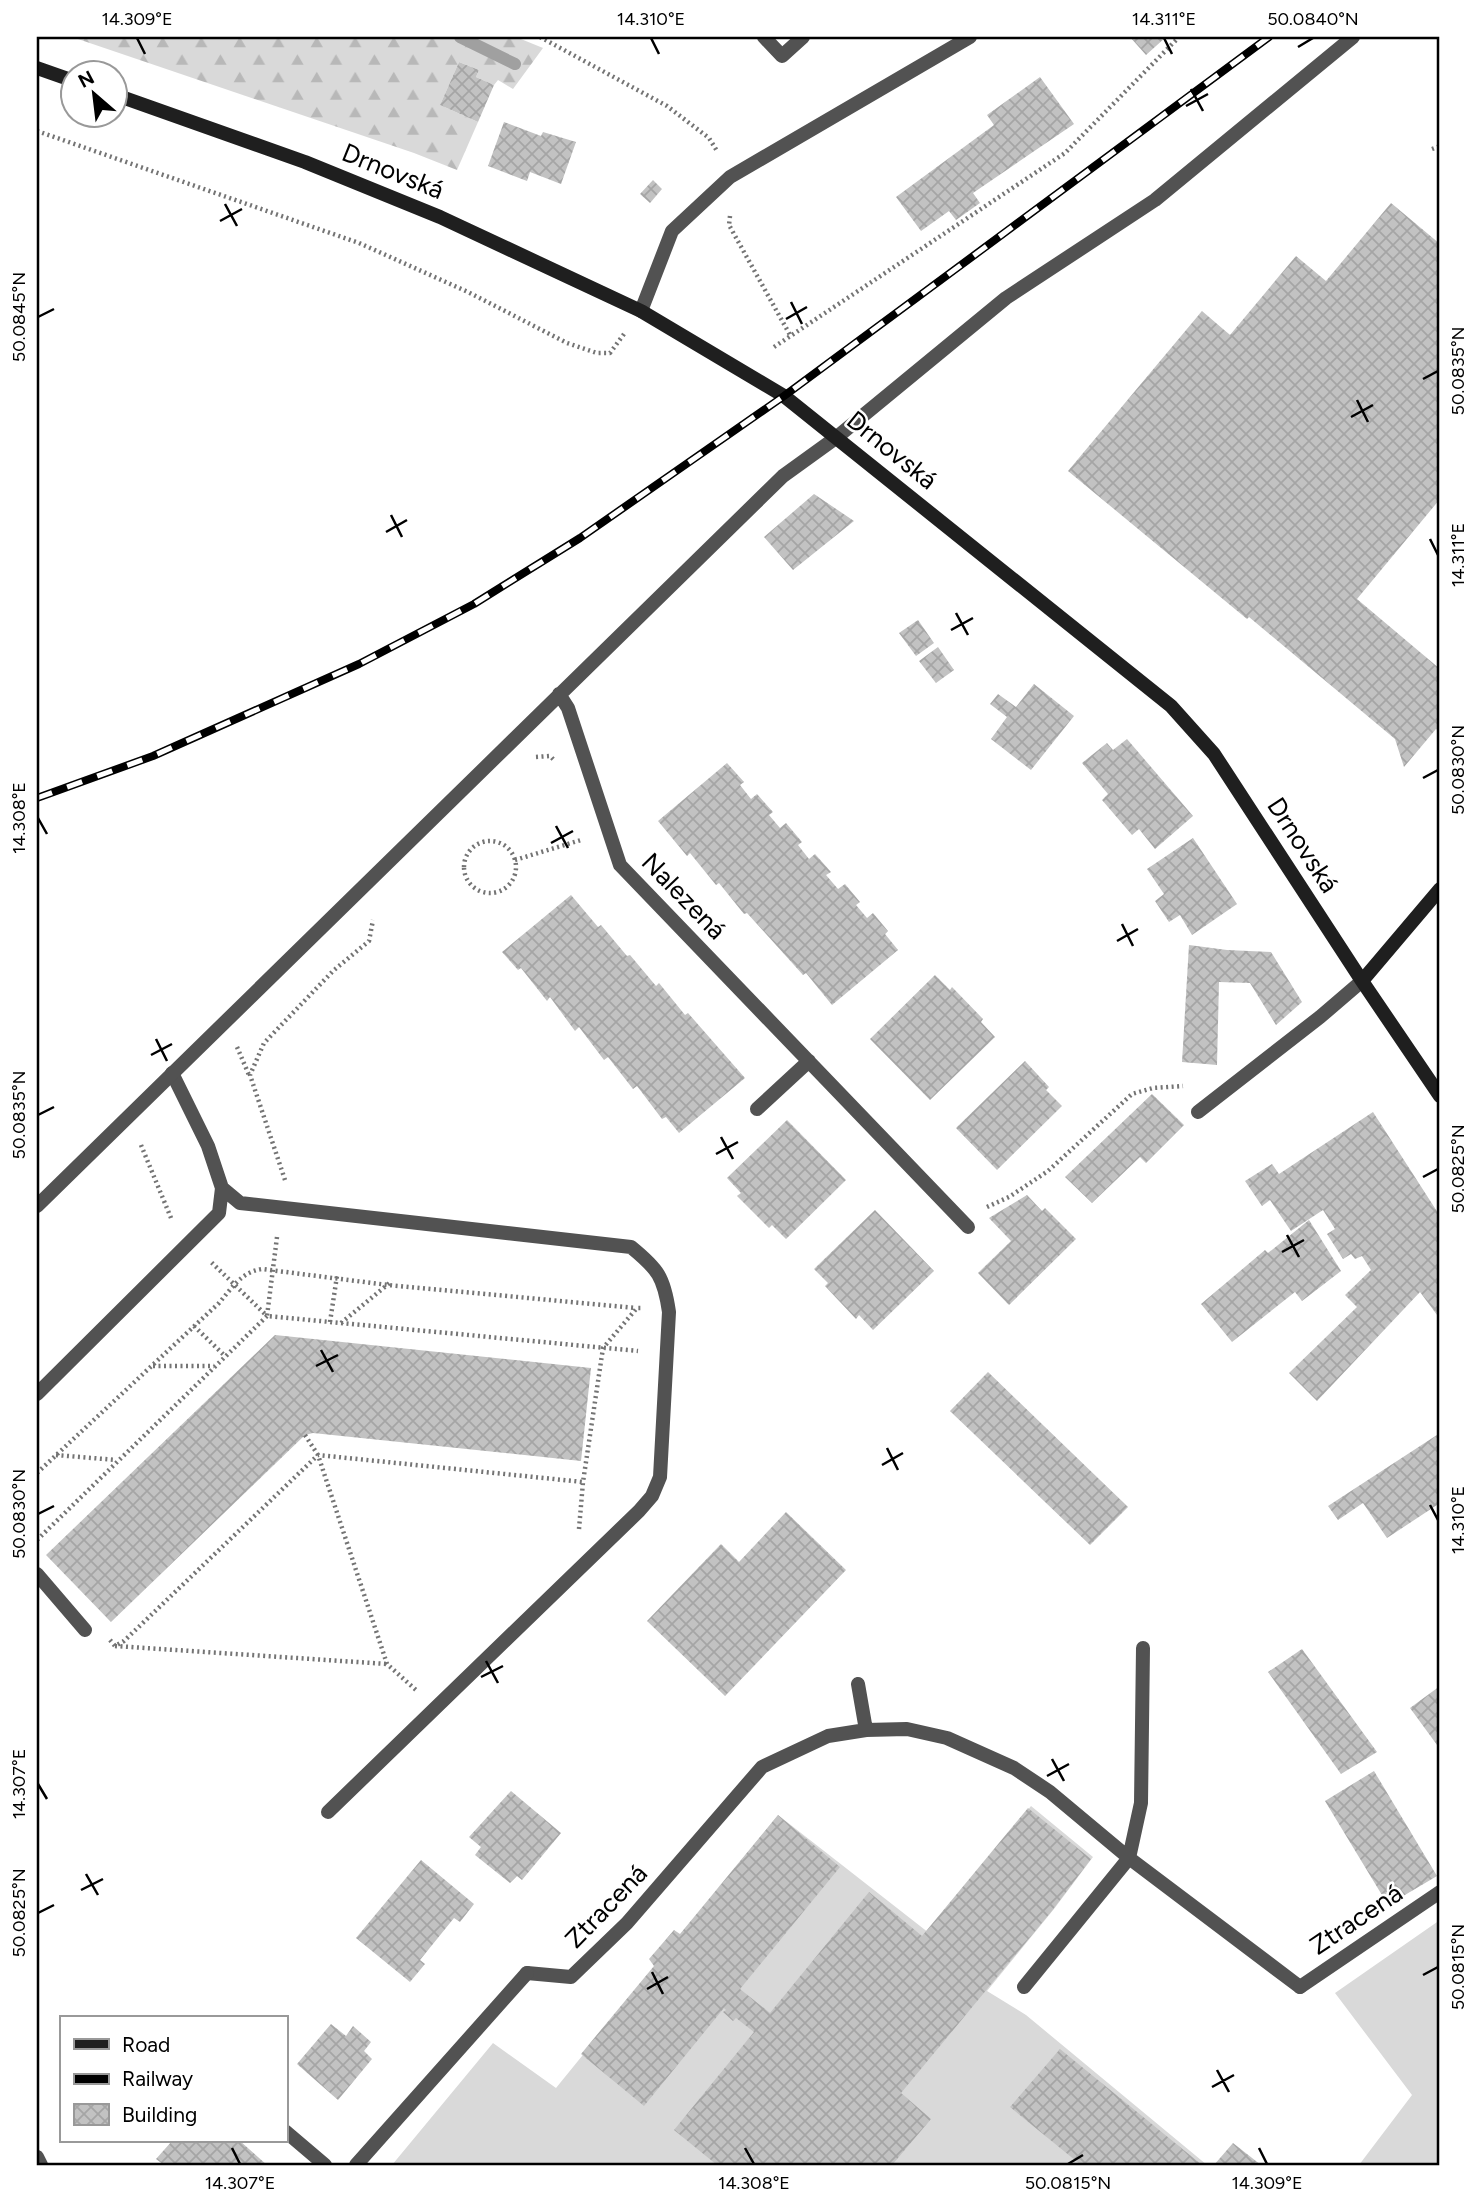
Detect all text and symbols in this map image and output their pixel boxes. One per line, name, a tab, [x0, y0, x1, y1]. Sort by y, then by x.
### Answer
text: 14.309°E	[101, 8, 173, 30]
text: 14.310°E	[617, 8, 685, 30]
text: 14.311°E	[1132, 8, 1196, 30]
text: 50.0840°N	[1267, 8, 1359, 30]
north arrow	[60, 60, 130, 130]
text: N	[74, 66, 98, 93]
street label: Drnovská	[337, 136, 449, 206]
text: 50.0845°N	[8, 272, 30, 362]
text: 50.0835°N	[1447, 327, 1469, 415]
street label: Drnovská	[840, 404, 944, 496]
text: 14.311°E	[1447, 523, 1469, 587]
text: 50.0830°N	[1447, 725, 1469, 815]
text: 14.308°E	[8, 782, 30, 854]
street label: Drnovská	[1260, 791, 1346, 899]
street label: Nalezená	[635, 846, 733, 946]
text: 50.0835°N	[8, 1071, 30, 1159]
text: 50.0825°N	[1447, 1124, 1469, 1214]
text: 50.0830°N	[8, 1469, 30, 1559]
text: 14.310°E	[1447, 1486, 1469, 1554]
text: 14.307°E	[8, 1749, 30, 1819]
street label: Ztracená	[558, 1857, 654, 1955]
text: 50.0825°N	[8, 1868, 30, 1958]
street label: Ztracená	[1304, 1877, 1408, 1961]
text: 50.0815°N	[1447, 1924, 1469, 2010]
legend	[60, 2016, 287, 2142]
text: Road	[122, 2032, 170, 2057]
text: Railway	[122, 2066, 193, 2091]
text: Building	[122, 2102, 197, 2127]
text: 14.307°E	[205, 2172, 275, 2194]
text: 14.308°E	[718, 2172, 790, 2194]
text: 50.0815°N	[1025, 2172, 1111, 2194]
text: 14.309°E	[1231, 2172, 1303, 2194]

